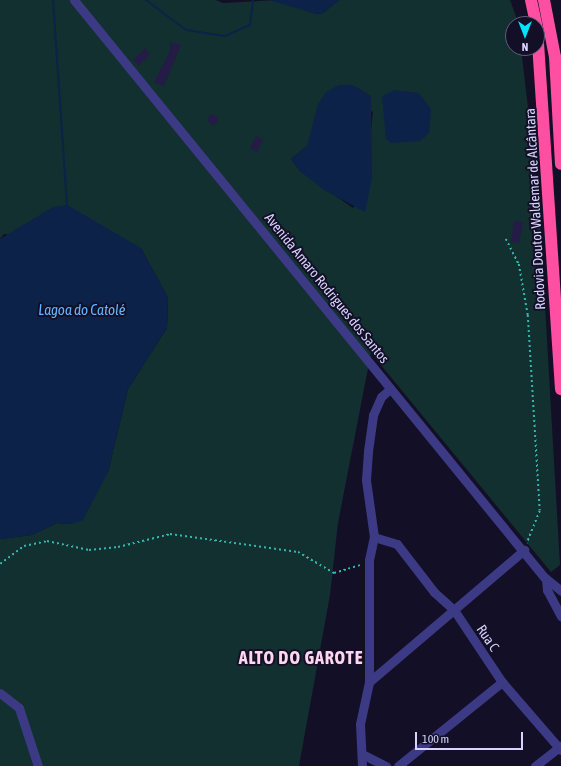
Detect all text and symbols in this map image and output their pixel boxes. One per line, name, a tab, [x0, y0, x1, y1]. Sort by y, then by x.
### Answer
north arrow	[505, 16, 545, 56]
text: N	[522, 41, 528, 53]
street label: Rodovia Doutor Waldemar de Alcântara	[521, 108, 549, 310]
street label: Avenida Amaro Rodrigues dos Santos	[261, 210, 393, 366]
water label: Lagoa do Catolé	[38, 301, 126, 319]
street label: Rua C	[473, 621, 503, 655]
district label: ALTO DO GAROTE	[239, 647, 363, 669]
scale bar	[417, 724, 525, 750]
text: 100 m	[422, 732, 449, 746]

